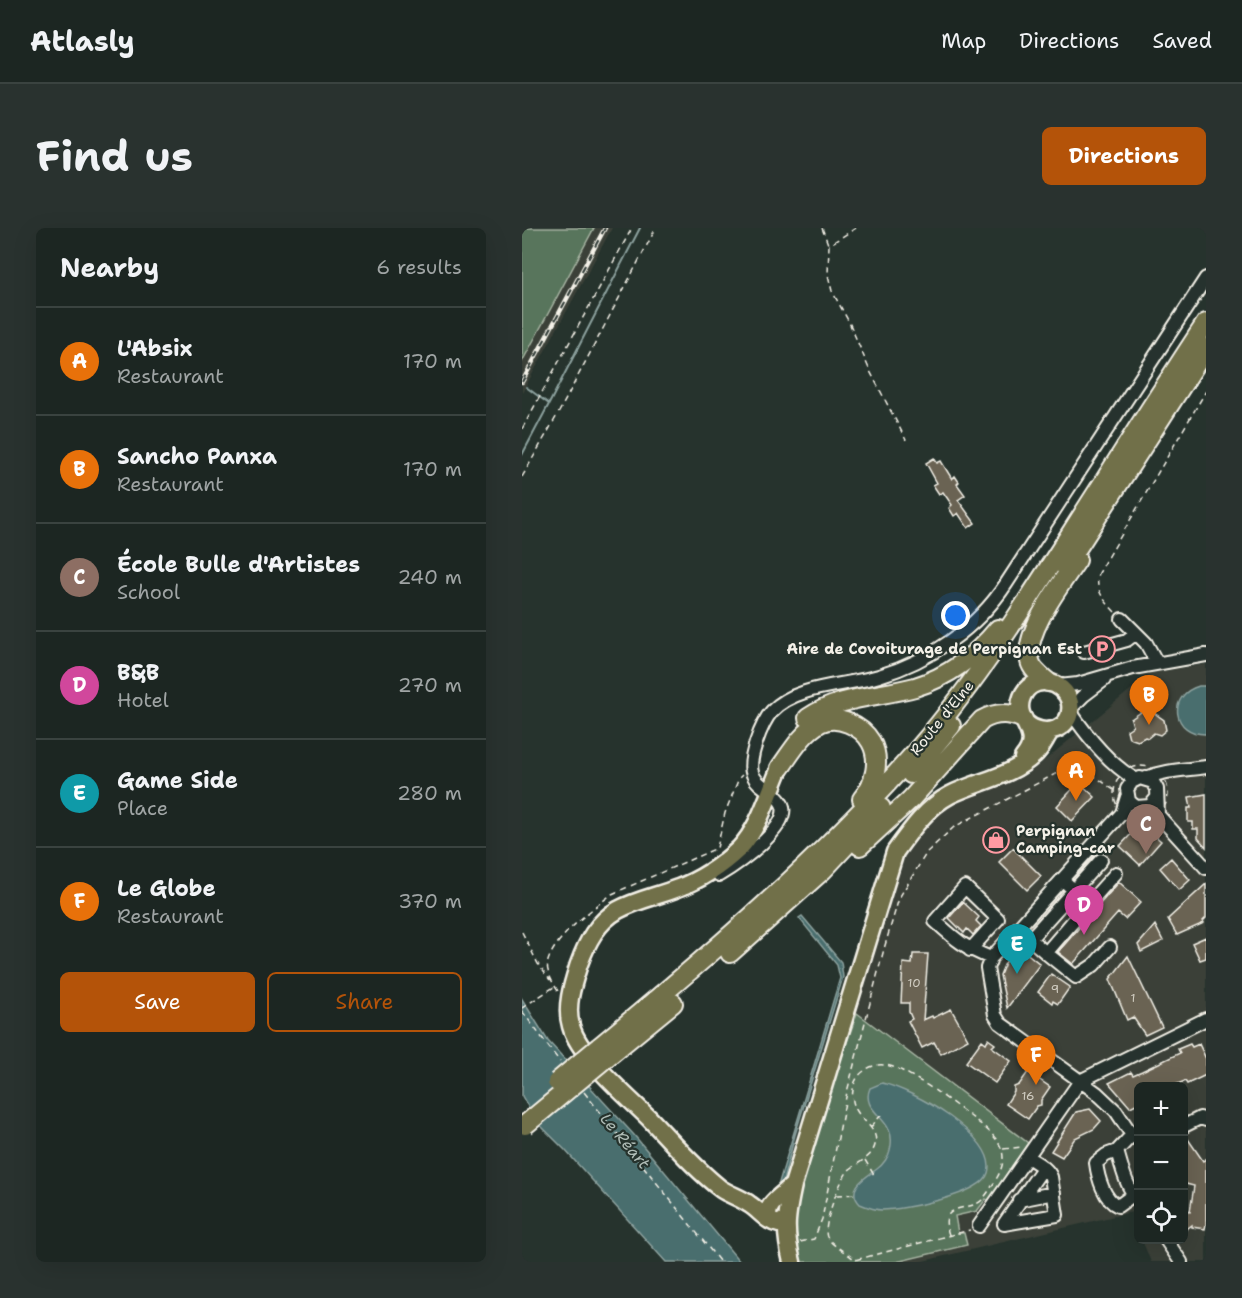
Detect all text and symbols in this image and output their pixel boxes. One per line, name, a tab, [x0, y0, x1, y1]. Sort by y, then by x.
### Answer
text: Atlasly	[30, 22, 135, 60]
text: Map	[941, 27, 986, 55]
text: Directions	[1019, 27, 1119, 55]
text: Saved	[1152, 27, 1212, 55]
button: Directions	[1042, 127, 1206, 185]
text: Find us	[36, 128, 193, 184]
text: Nearby	[60, 250, 159, 285]
text: 6 results	[376, 254, 462, 280]
text: L'Absix	[117, 334, 192, 363]
text: A	[72, 348, 87, 374]
text: 170 m	[403, 348, 462, 374]
text: Restaurant	[117, 363, 224, 389]
text: Sancho Panxa	[117, 442, 277, 471]
text: B	[73, 456, 86, 482]
text: 170 m	[403, 456, 462, 482]
text: Restaurant	[117, 471, 224, 497]
text: École Bulle d'Artistes	[117, 550, 360, 579]
text: C	[73, 564, 86, 590]
text: 240 m	[397, 564, 462, 590]
text: School	[117, 579, 180, 605]
your location	[941, 601, 970, 630]
parking icon: Aire de Covoiturage de Perpignan Est	[1087, 634, 1117, 664]
place label: Aire de Covoiturage de Perpignan Est	[787, 639, 1082, 659]
text: B&B	[117, 658, 160, 687]
text: D	[72, 672, 87, 698]
text: 270 m	[398, 672, 462, 698]
street label: Route d'Elne	[906, 676, 978, 760]
pin: B	[1130, 676, 1168, 725]
text: Hotel	[117, 687, 169, 713]
pin: A	[1056, 752, 1096, 801]
text: Game Side	[117, 766, 238, 795]
text: E	[73, 780, 86, 806]
text: 280 m	[397, 780, 462, 806]
text: Place	[117, 795, 168, 821]
pin: C	[1126, 804, 1166, 854]
place label: Perpignan Camping-car	[1016, 821, 1115, 858]
shop icon: Perpignan Camping-car	[981, 825, 1011, 855]
text: Le Globe	[117, 874, 216, 903]
pin: D	[1064, 886, 1104, 935]
text: F	[74, 888, 85, 914]
text: 370 m	[398, 888, 462, 914]
text: Restaurant	[117, 903, 224, 929]
pin: E	[998, 924, 1036, 974]
button: Save	[60, 972, 255, 1032]
button: Share	[267, 972, 462, 1032]
house number: 10	[907, 975, 921, 991]
house number: 9	[1051, 981, 1059, 997]
house number: 1	[1130, 990, 1136, 1006]
pin: F	[1016, 1036, 1056, 1085]
map controls	[1134, 1082, 1188, 1244]
button: +	[1134, 1082, 1188, 1136]
house number: 16	[1021, 1088, 1035, 1104]
water label: Le Réart	[595, 1109, 655, 1173]
button: −	[1134, 1136, 1188, 1190]
button: locate	[1134, 1190, 1188, 1244]

